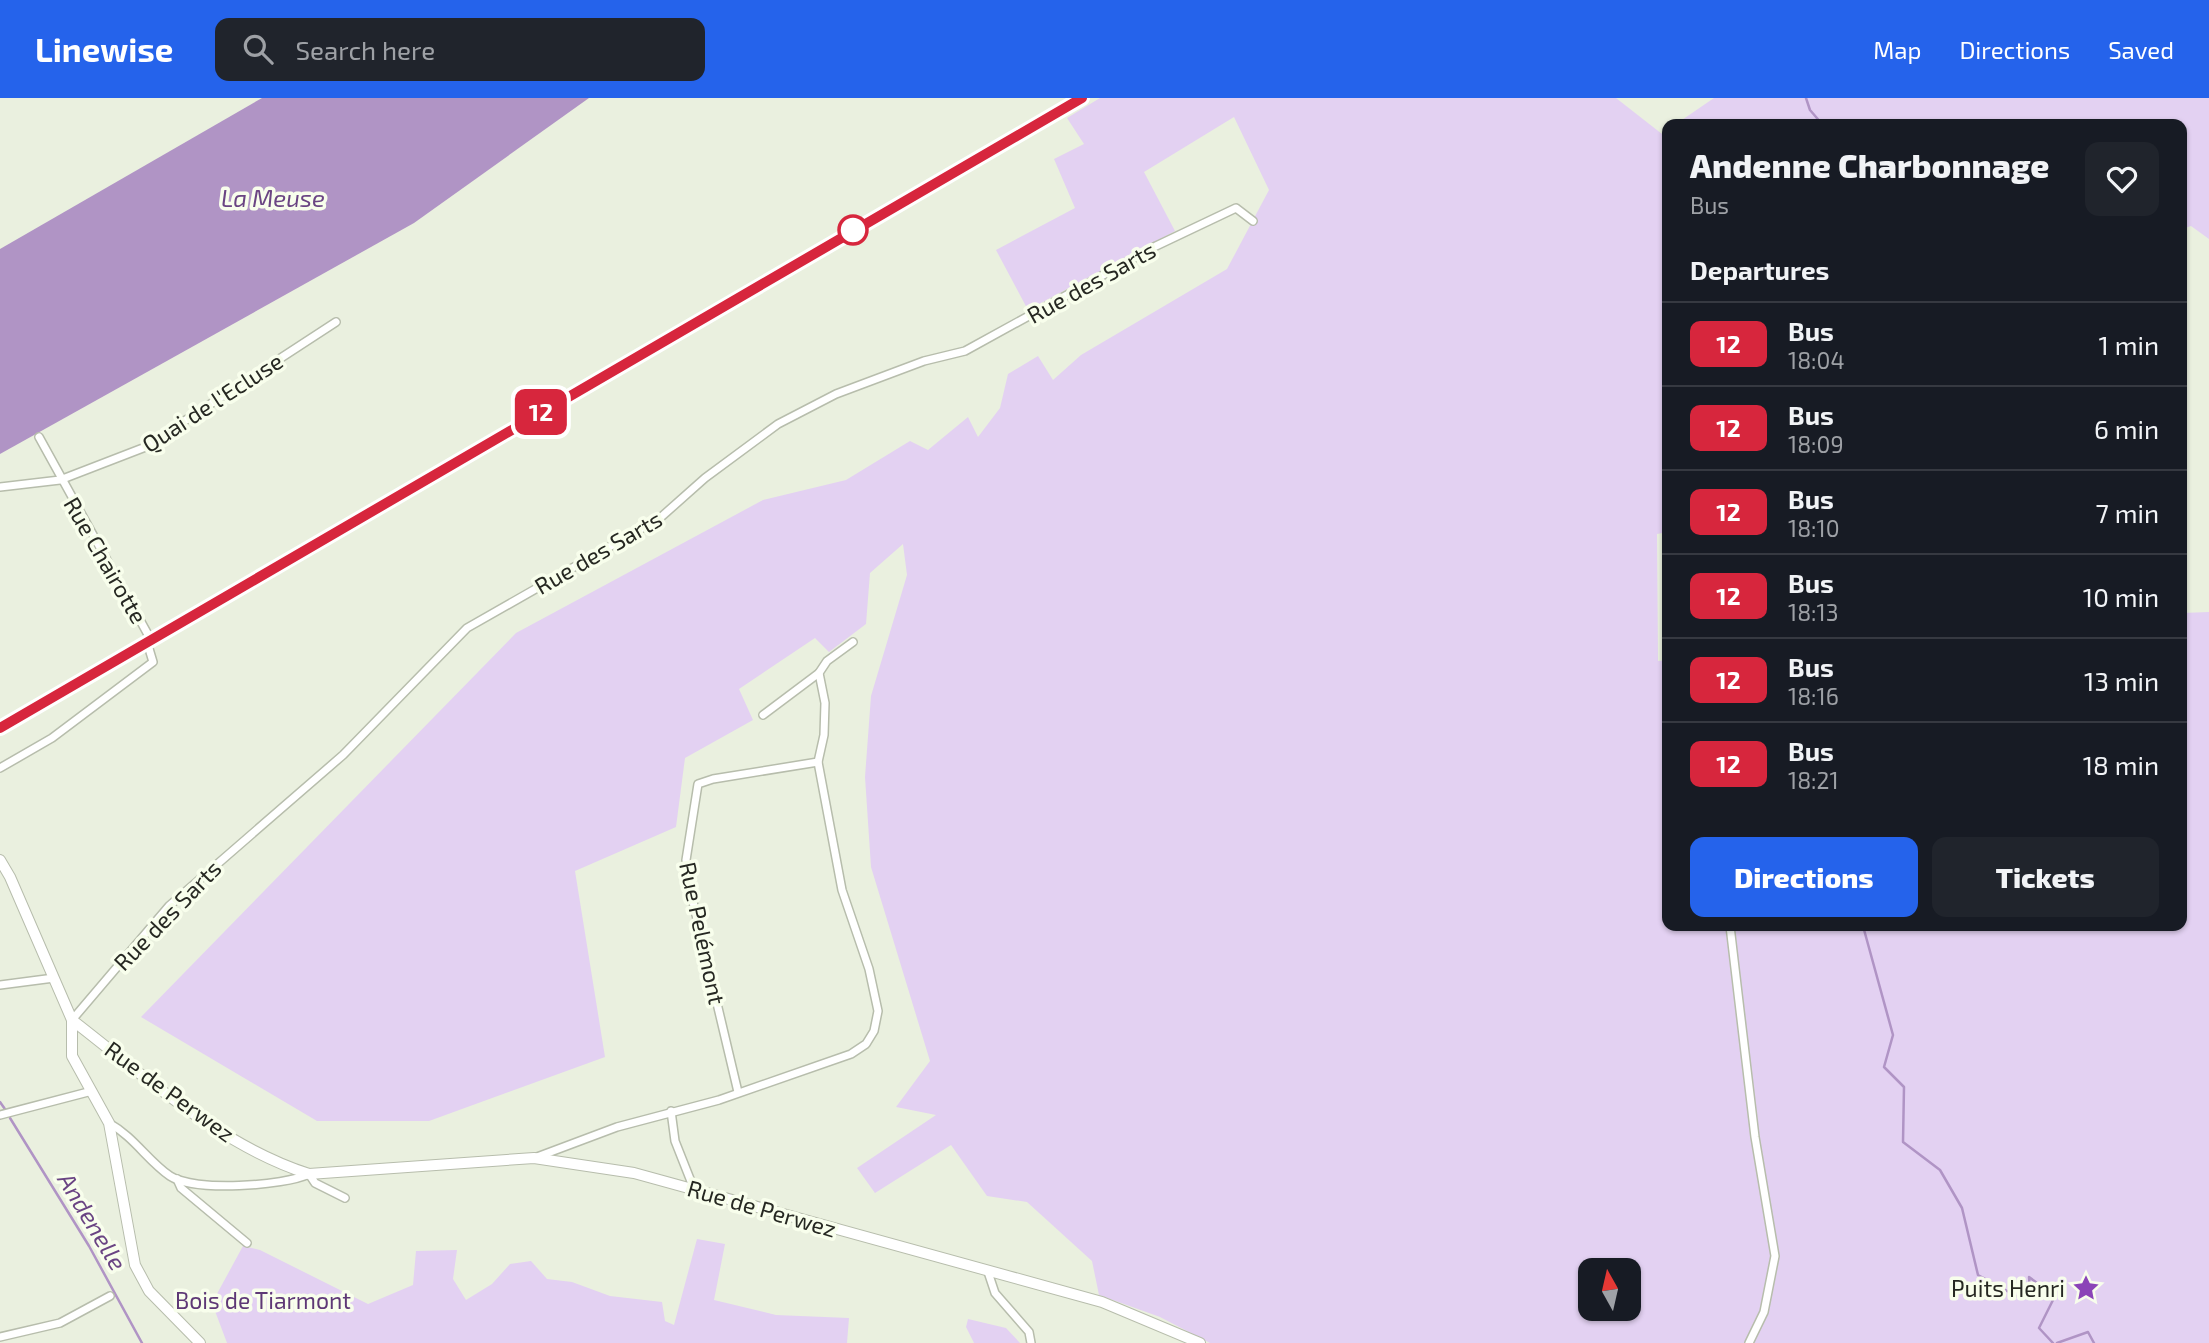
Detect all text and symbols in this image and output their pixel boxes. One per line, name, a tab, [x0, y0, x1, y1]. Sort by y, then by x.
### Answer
search box	[215, 18, 705, 81]
text: Linewise	[35, 29, 173, 69]
icon: search	[239, 30, 277, 68]
text: Search here	[295, 34, 435, 65]
text: Map	[1873, 35, 1921, 64]
text: Directions	[1959, 35, 2070, 64]
text: Saved	[2108, 35, 2174, 64]
button: heart	[2085, 142, 2159, 216]
text: Andenne Charbonnage	[1690, 145, 2049, 185]
water label: La Meuse	[221, 183, 325, 212]
text: Bus	[1690, 191, 1729, 219]
unlabelled marker	[838, 215, 868, 245]
street label: Rue des Sarts	[1022, 235, 1160, 329]
text: Departures	[1690, 254, 1829, 285]
text: Bus	[1788, 315, 1834, 346]
text: 12	[1716, 329, 1741, 358]
text: 1 min	[2099, 329, 2159, 360]
street label: Quai de l'Ecluse	[136, 346, 288, 458]
text: 18:04	[1788, 346, 1845, 374]
line badge: 12	[510, 389, 572, 435]
text: 12	[529, 397, 553, 426]
text: Bus	[1788, 399, 1834, 430]
text: 12	[1716, 413, 1741, 442]
text: 6 min	[2094, 413, 2159, 444]
text: 18:09	[1788, 430, 1844, 458]
text: Bus	[1788, 483, 1834, 514]
street label: Rue Chairotte	[59, 492, 153, 628]
text: 12	[1716, 497, 1741, 526]
text: 7 min	[2096, 497, 2159, 528]
street label: Rue des Sarts	[529, 504, 667, 600]
text: 18:10	[1788, 514, 1840, 542]
text: Bus	[1788, 567, 1834, 598]
text: 12	[1716, 581, 1741, 610]
text: 10 min	[2083, 581, 2159, 612]
text: 18:13	[1788, 598, 1839, 626]
text: Bus	[1788, 651, 1834, 682]
text: 12	[1716, 665, 1741, 694]
text: 13 min	[2084, 665, 2159, 696]
text: 18:16	[1788, 682, 1839, 710]
text: Bus	[1788, 735, 1834, 766]
text: 12	[1716, 749, 1741, 778]
text: 18 min	[2083, 749, 2159, 780]
text: 18:21	[1788, 766, 1839, 794]
button: Directions	[1690, 837, 1918, 917]
button: Tickets	[1932, 837, 2159, 917]
street label: Rue des Sarts	[107, 854, 227, 976]
street label: Rue Pelémont	[674, 859, 732, 1007]
street label: Rue de Perwez	[100, 1035, 240, 1147]
water label: Andenelle	[52, 1166, 134, 1275]
street label: Rue de Perwez	[684, 1173, 840, 1243]
north arrow	[1578, 1258, 1642, 1321]
map controls	[1578, 1258, 1641, 1321]
place icon: Puits Henri	[2071, 1273, 2101, 1303]
place label: Puits Henri	[1951, 1274, 2065, 1302]
park label: Bois de Tiarmont	[175, 1286, 351, 1314]

